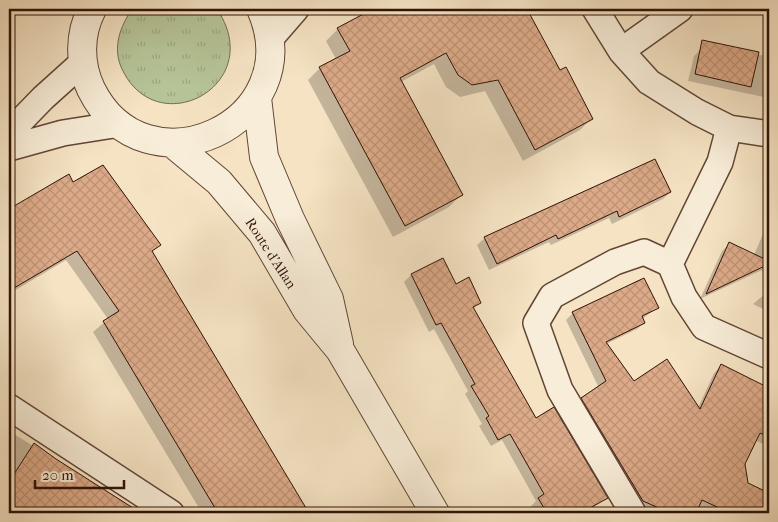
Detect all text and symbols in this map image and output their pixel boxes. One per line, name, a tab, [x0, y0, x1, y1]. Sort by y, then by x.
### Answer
street label: Route d'Allan	[241, 215, 300, 292]
scale bar	[35, 457, 124, 489]
text: 20 m	[42, 466, 74, 484]

